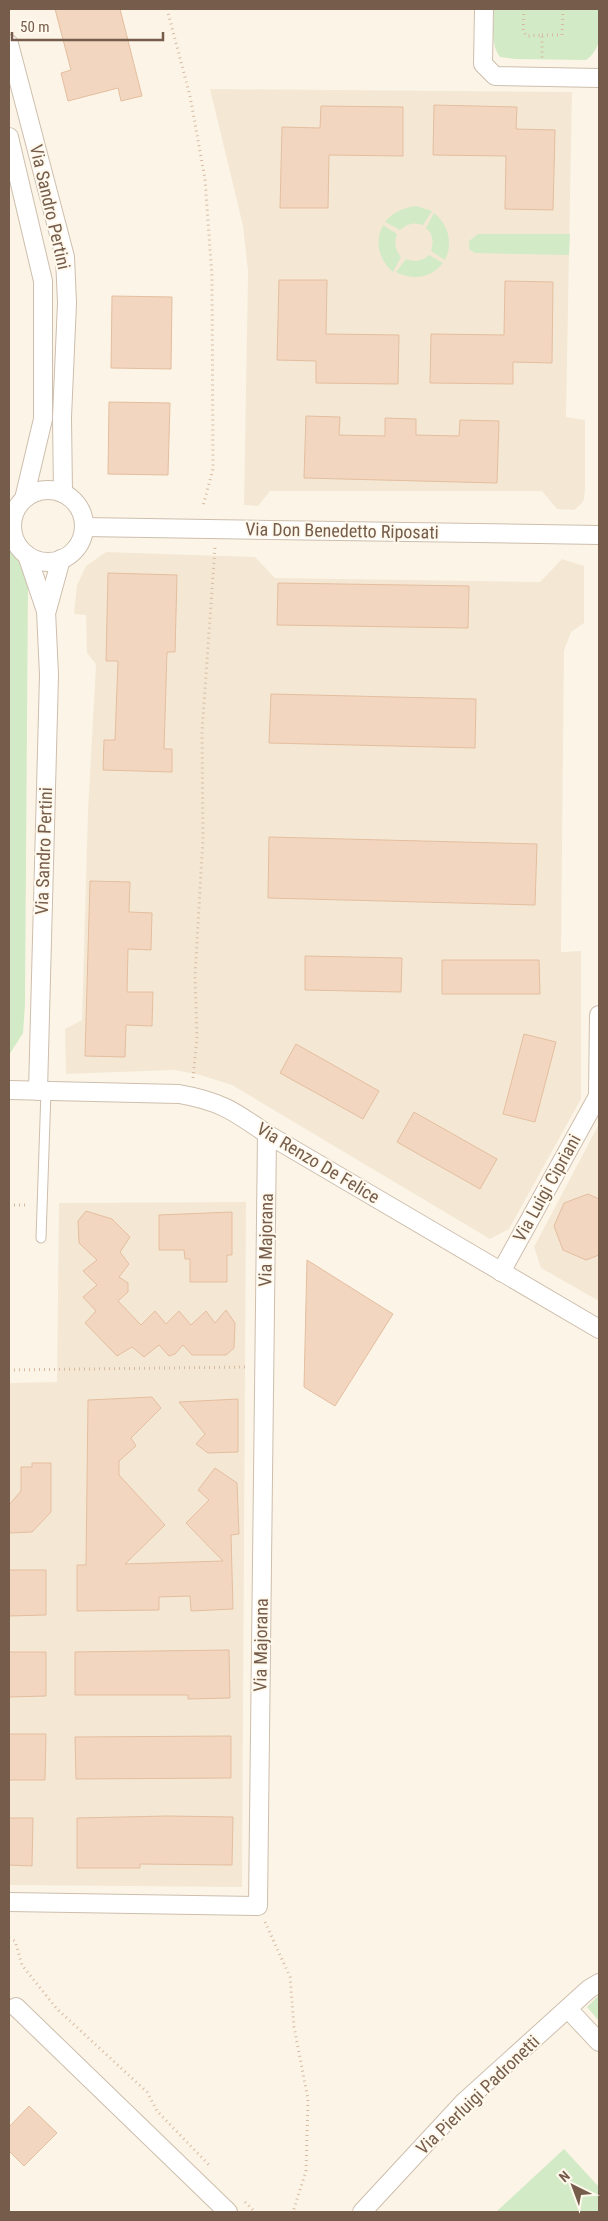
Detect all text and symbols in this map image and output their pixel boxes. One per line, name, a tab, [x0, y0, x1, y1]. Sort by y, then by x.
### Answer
scale bar	[12, 10, 164, 42]
text: 50 m	[20, 18, 50, 36]
street label: Via Sandro Pertini	[26, 142, 75, 271]
street label: Via Don Benedetto Riposati	[245, 518, 439, 543]
street label: Via Sandro Pertini	[31, 787, 56, 915]
street label: Via Renzo De Felice	[253, 1118, 383, 1207]
street label: Via Luigi Cipriani	[508, 1130, 585, 1245]
street label: Via Majorana	[254, 1193, 277, 1287]
street label: Via Majorana	[249, 1598, 272, 1692]
street label: Via Pierluigi Padronetti	[412, 2031, 544, 2159]
north arrow	[548, 2161, 598, 2211]
text: N	[556, 2168, 573, 2185]

